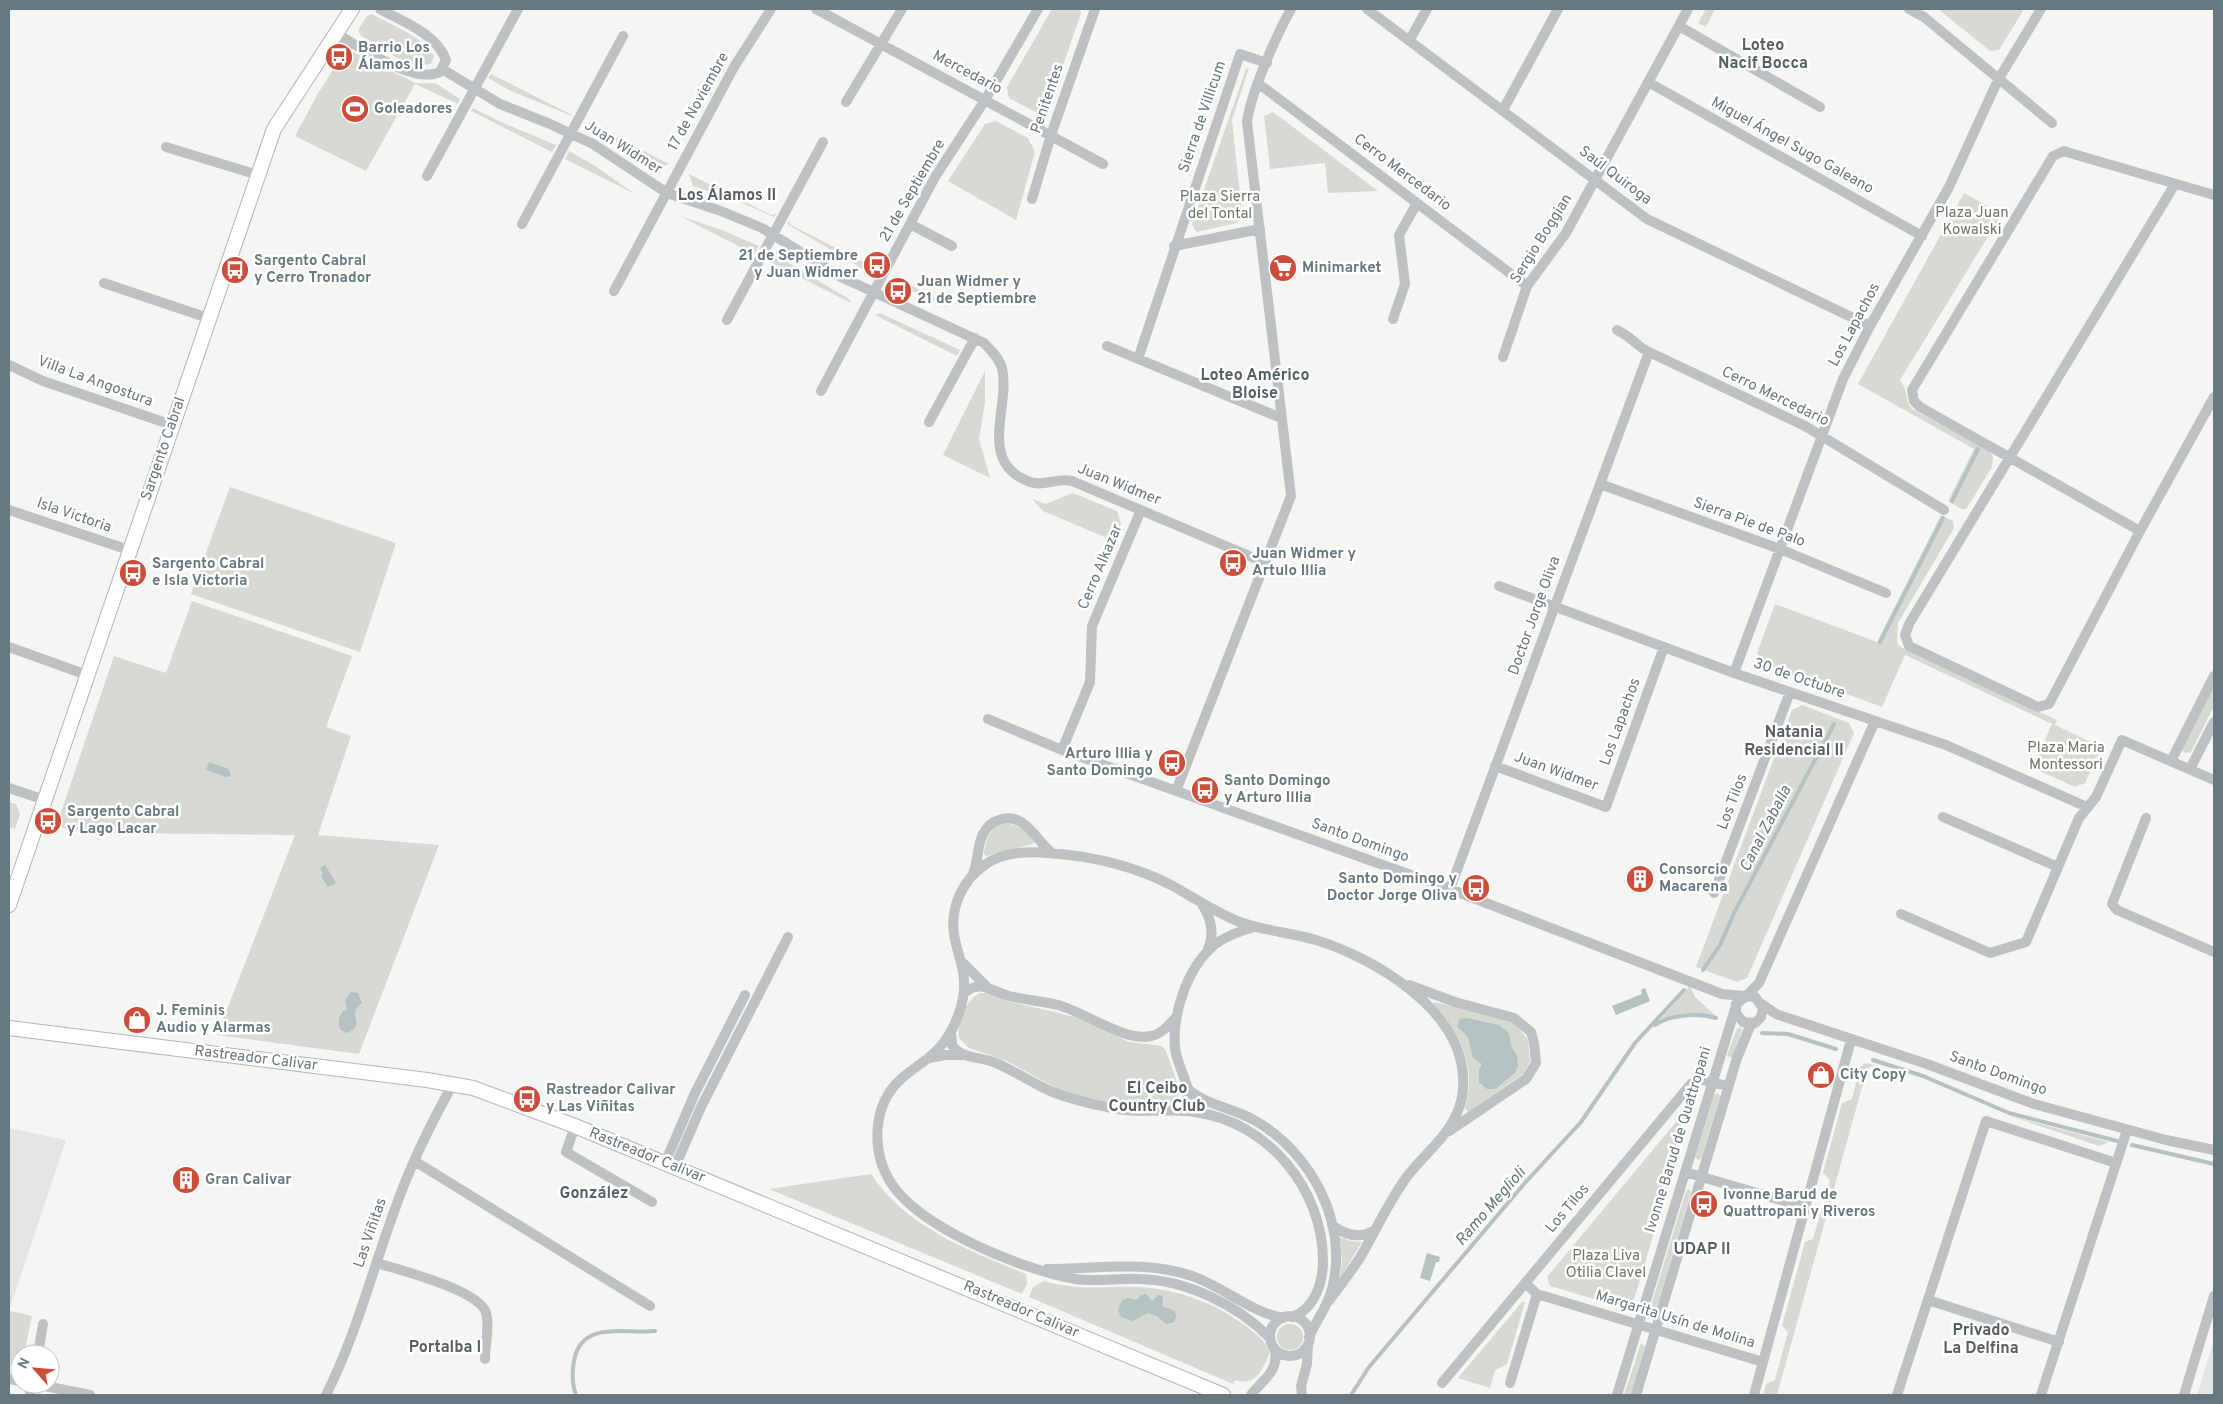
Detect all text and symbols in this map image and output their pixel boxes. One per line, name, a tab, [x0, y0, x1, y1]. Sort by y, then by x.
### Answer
district label: Loteo Nacif Bocca	[1718, 36, 1808, 74]
place label: Barrio Los Álamos II	[358, 39, 430, 75]
bus stop icon: Barrio Los Álamos II	[324, 42, 354, 72]
street label: Mercedario	[929, 47, 1005, 99]
street label: 17 de Noviembre	[664, 49, 734, 155]
street label: Sierra de Villicum	[1175, 59, 1231, 175]
street label: Penitentes	[1027, 62, 1069, 136]
street label: Miguel Ángel Sugo Galeano	[1707, 92, 1877, 199]
sports icon: Goleadores	[340, 94, 370, 124]
place label: Goleadores	[374, 100, 452, 119]
street label: Juan Widmer	[581, 117, 666, 180]
street label: Cerro Mercedario	[1349, 130, 1455, 216]
street label: 21 de Septiembre	[876, 136, 950, 246]
street label: Saúl Quiroga	[1575, 142, 1655, 210]
district label: Los Álamos II	[678, 184, 776, 206]
park label: Plaza Sierra del Tontal	[1180, 188, 1260, 224]
street label: Sergio Boggian	[1507, 191, 1577, 287]
park label: Plaza Juan Kowalski	[1935, 204, 2009, 240]
place label: 21 de Septiembre y Juan Widmer	[738, 247, 859, 283]
bus stop icon: 21 de Septiembre y Juan Widmer	[862, 250, 892, 280]
place label: Sargento Cabral y Cerro Tronador	[254, 252, 372, 288]
supermarket icon: Minimarket	[1268, 253, 1298, 283]
bus stop icon: Sargento Cabral y Cerro Tronador	[220, 255, 250, 285]
place label: Minimarket	[1302, 259, 1382, 278]
place label: Juan Widmer y 21 de Septiembre	[917, 273, 1037, 309]
bus stop icon: Juan Widmer y 21 de Septiembre	[883, 276, 913, 306]
street label: Los Lapachos	[1825, 280, 1885, 370]
street label: Villa La Angostura	[35, 352, 155, 412]
street label: Cerro Mercedario	[1718, 363, 1832, 431]
district label: Loteo Américo Bloise	[1200, 366, 1310, 404]
street label: Sargento Cabral	[137, 395, 191, 503]
street label: Juan Widmer	[1074, 460, 1164, 510]
street label: Isla Victoria	[34, 494, 114, 538]
street label: Sierra Pie de Palo	[1690, 494, 1808, 552]
street label: Cerro Alkazar	[1074, 521, 1128, 613]
place label: Juan Widmer y Artulo Illia	[1252, 545, 1357, 581]
bus stop icon: Juan Widmer y Artulo Illia	[1218, 548, 1248, 578]
street label: Doctor Jorge Oliva	[1505, 554, 1565, 678]
place label: Sargento Cabral e Isla Victoria	[152, 555, 264, 591]
bus stop icon: Sargento Cabral e Isla Victoria	[118, 558, 148, 588]
street label: 30 de Octubre	[1751, 654, 1847, 704]
street label: Los Lapachos	[1596, 676, 1646, 768]
district label: Natania Residencial II	[1744, 723, 1844, 761]
park label: Plaza Maria Montessori	[2027, 739, 2105, 775]
place label: Arturo Illia y Santo Domingo	[1047, 745, 1153, 781]
bus stop icon: Arturo Illia y Santo Domingo	[1157, 748, 1187, 778]
street label: Juan Widmer	[1511, 748, 1601, 796]
street label: Los Tilos	[1714, 771, 1752, 833]
place label: Santo Domingo y Arturo Illia	[1224, 772, 1331, 808]
bus stop icon: Santo Domingo y Arturo Illia	[1190, 775, 1220, 805]
water label: Canal Zaballa	[1736, 782, 1797, 876]
place label: Sargento Cabral y Lago Lacar	[67, 803, 179, 839]
bus stop icon: Sargento Cabral y Lago Lacar	[33, 806, 63, 836]
street label: Santo Domingo	[1308, 814, 1412, 868]
place label: Consorcio Macarena	[1659, 861, 1728, 897]
building icon: Consorcio Macarena	[1625, 864, 1655, 894]
place label: Santo Domingo y Doctor Jorge Oliva	[1327, 870, 1457, 906]
bus stop icon: Santo Domingo y Doctor Jorge Oliva	[1461, 873, 1491, 903]
place label: J. Feminis Audio y Alarmas	[156, 1002, 271, 1038]
shop icon: J. Feminis Audio y Alarmas	[122, 1005, 152, 1035]
street label: Rastreador Calivar	[193, 1042, 319, 1076]
street label: Ivonne Barud de Quattropani	[1642, 1045, 1716, 1235]
street label: Santo Domingo	[1946, 1047, 2050, 1101]
shop icon: City Copy	[1806, 1060, 1836, 1090]
place label: City Copy	[1840, 1066, 1907, 1085]
district label: El Ceibo Country Club	[1108, 1079, 1206, 1117]
place label: Rastreador Calivar y Las Viñitas	[546, 1081, 676, 1117]
bus stop icon: Rastreador Calivar y Las Viñitas	[512, 1084, 542, 1114]
street label: Rastreador Calivar	[586, 1124, 708, 1188]
water label: Ramo Meglioli	[1451, 1163, 1531, 1250]
building icon: Gran Calivar	[171, 1165, 201, 1195]
place label: Gran Calivar	[205, 1171, 292, 1190]
street label: Los Tilos	[1542, 1181, 1594, 1237]
district label: González	[559, 1184, 629, 1204]
place label: Ivonne Barud de Quattropani y Riveros	[1723, 1186, 1875, 1222]
bus stop icon: Ivonne Barud de Quattropani y Riveros	[1689, 1189, 1719, 1219]
street label: Las Viñitas	[350, 1196, 392, 1270]
district label: UDAP II	[1673, 1240, 1731, 1260]
park label: Plaza Liva Otilia Clavel	[1566, 1247, 1646, 1283]
street label: Rastreador Calivar	[960, 1277, 1082, 1343]
street label: Margarita Usín de Molina	[1593, 1287, 1757, 1353]
district label: Privado La Delfina	[1943, 1321, 2019, 1359]
district label: Portalba I	[409, 1338, 481, 1358]
north arrow	[10, 1344, 60, 1394]
text: N	[15, 1355, 35, 1372]

